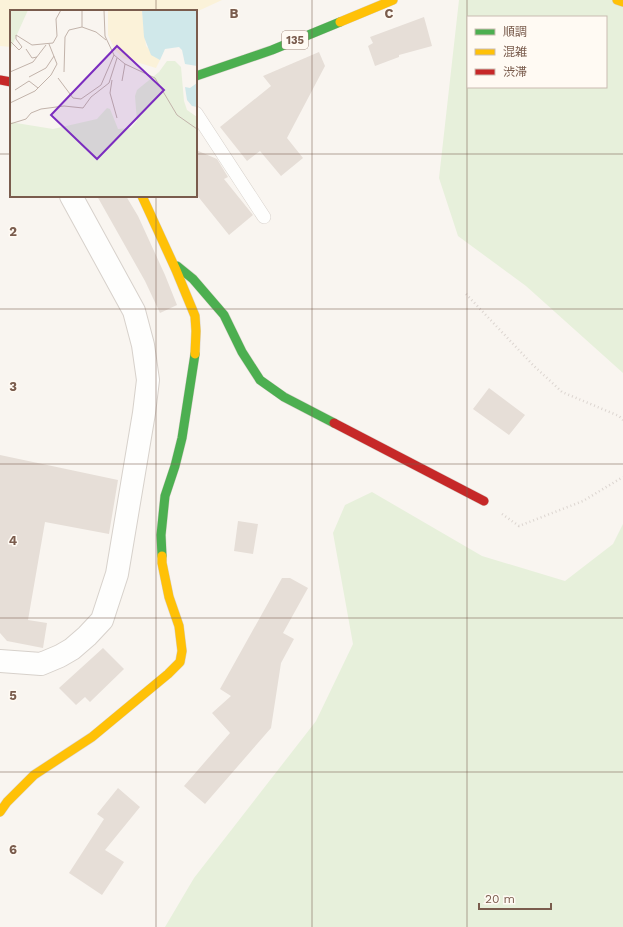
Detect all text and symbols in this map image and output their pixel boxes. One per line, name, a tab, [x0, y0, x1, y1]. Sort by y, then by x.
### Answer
text: B	[230, 6, 239, 21]
text: C	[385, 6, 394, 21]
inset map	[10, 10, 197, 197]
legend	[467, 16, 607, 88]
text: 順調	[503, 25, 527, 39]
road number: 135	[282, 31, 308, 49]
text: 混雑	[503, 45, 527, 59]
text: 渋滞	[503, 65, 527, 79]
text: 2	[9, 224, 17, 239]
text: 3	[9, 379, 17, 394]
text: 4	[9, 533, 18, 548]
text: 5	[9, 688, 17, 703]
text: 6	[9, 842, 17, 857]
scale bar	[479, 885, 551, 911]
text: 20 m	[485, 892, 515, 906]

